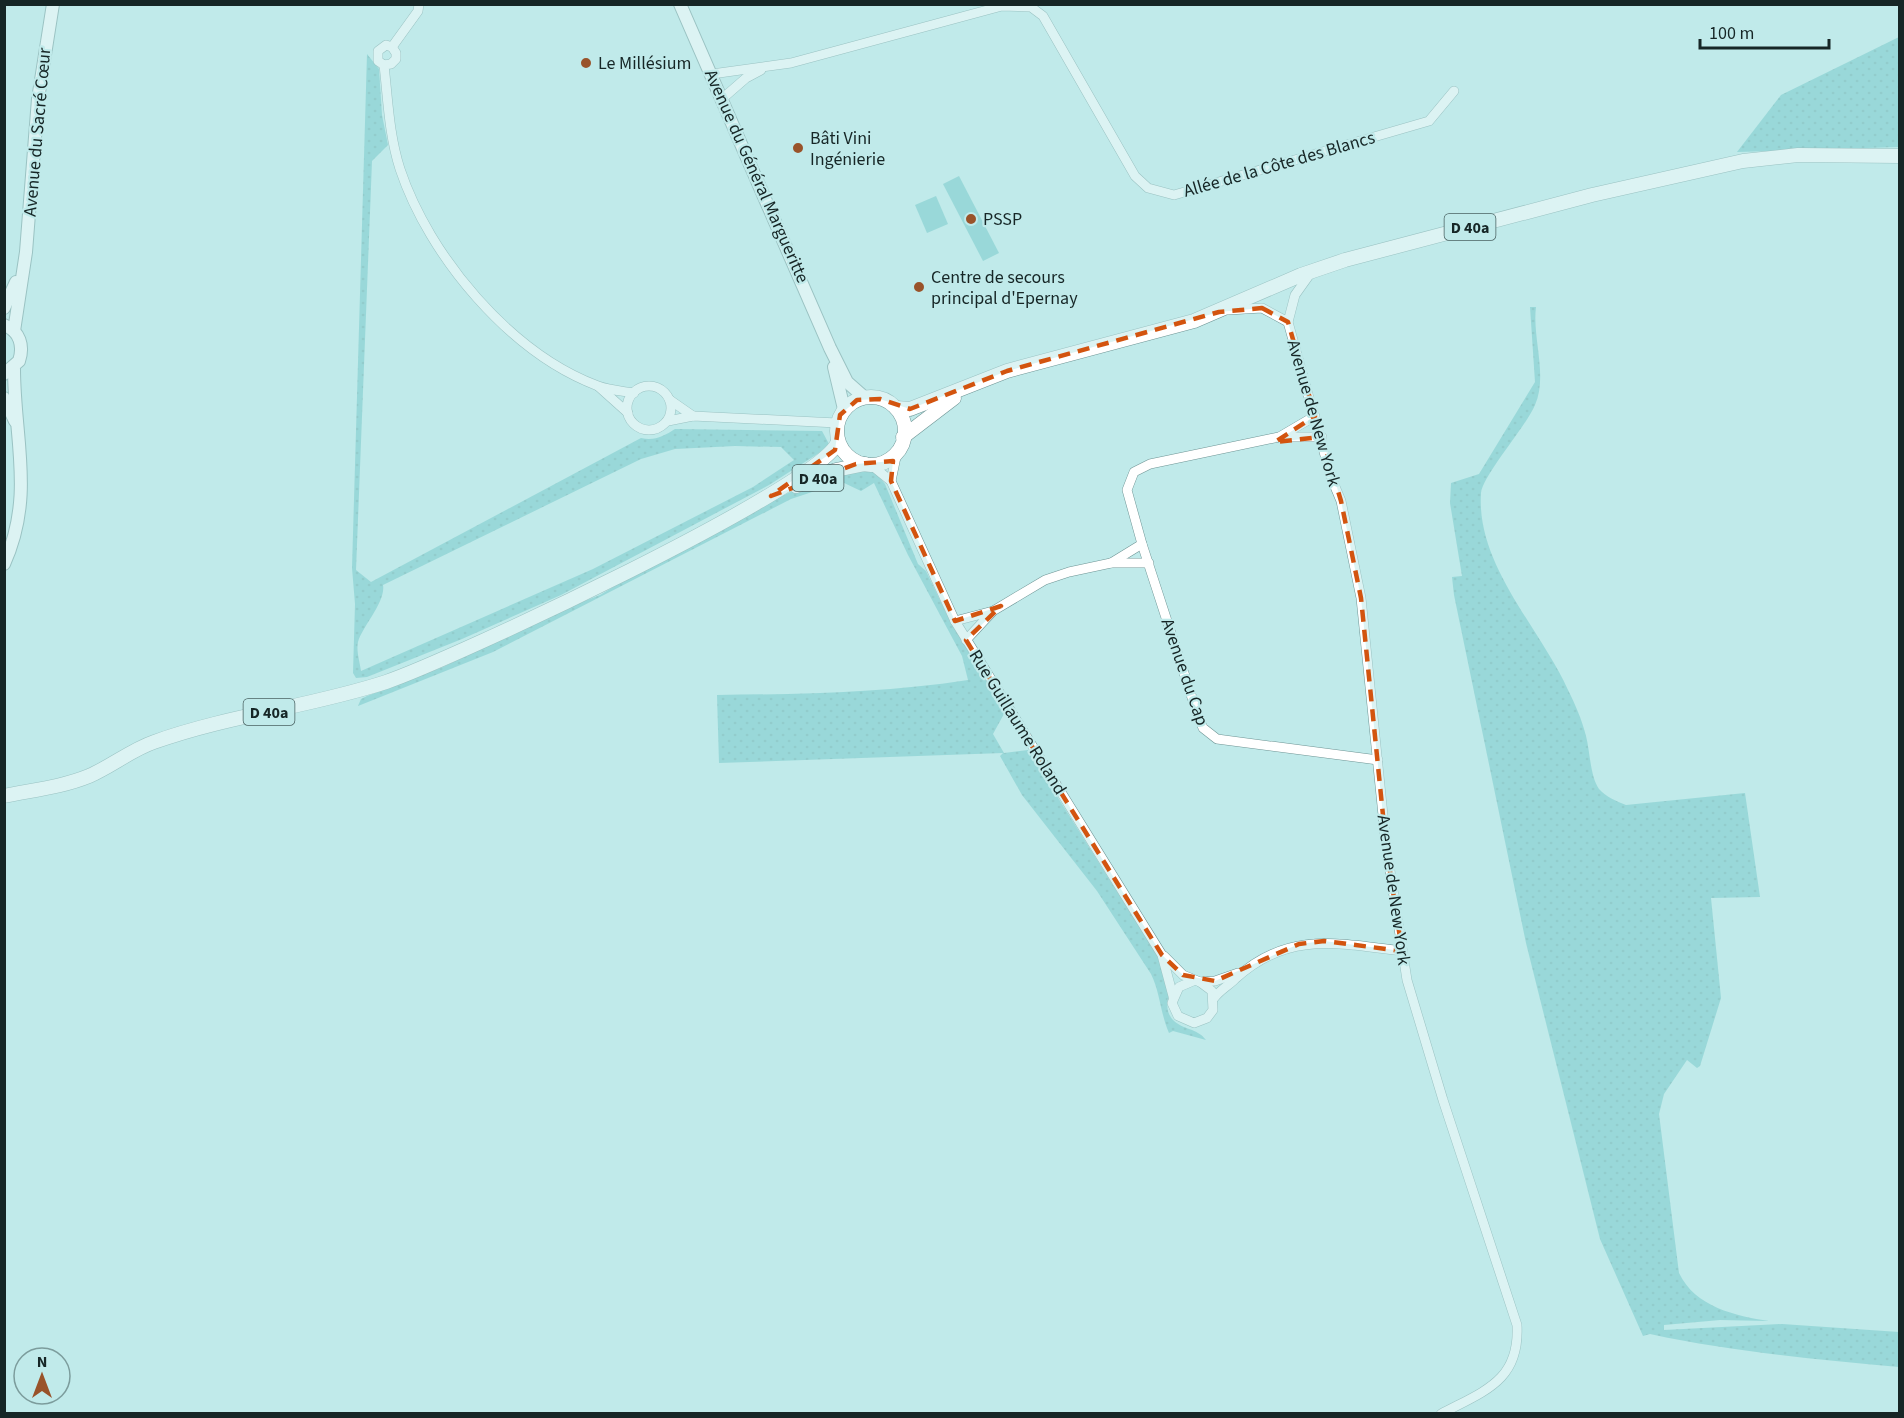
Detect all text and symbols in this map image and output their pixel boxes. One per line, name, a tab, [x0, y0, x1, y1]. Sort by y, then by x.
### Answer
scale bar	[1700, 12, 1829, 50]
text: 100 m	[1709, 21, 1754, 46]
street label: Avenue du Sacré Cœur	[18, 46, 57, 217]
place label: Le Millésium	[598, 51, 691, 76]
marker: Le Millésium	[579, 56, 593, 70]
street label: Avenue du Général Margueritte	[698, 65, 815, 287]
street label: Allée de la Côte des Blancs	[1180, 125, 1378, 204]
place label: Bâti Vini Ingénierie	[810, 126, 885, 172]
marker: Bâti Vini Ingénierie	[791, 141, 805, 155]
place label: PSSP	[983, 207, 1022, 232]
marker: PSSP	[964, 212, 978, 226]
road number: D 40a	[1444, 214, 1496, 240]
place label: Centre de secours principal d'Epernay	[931, 265, 1078, 311]
marker: Centre de secours principal d'Epernay	[912, 280, 926, 294]
street label: Avenue de New York	[1281, 337, 1346, 490]
road number: D 40a	[792, 465, 844, 491]
street label: Avenue du Cap	[1155, 615, 1215, 729]
street label: Rue Guillaume Roland	[963, 645, 1072, 800]
road number: D 40a	[244, 699, 294, 725]
street label: Avenue de New York	[1371, 813, 1416, 967]
north arrow	[12, 1346, 72, 1406]
text: N	[37, 1351, 47, 1373]

